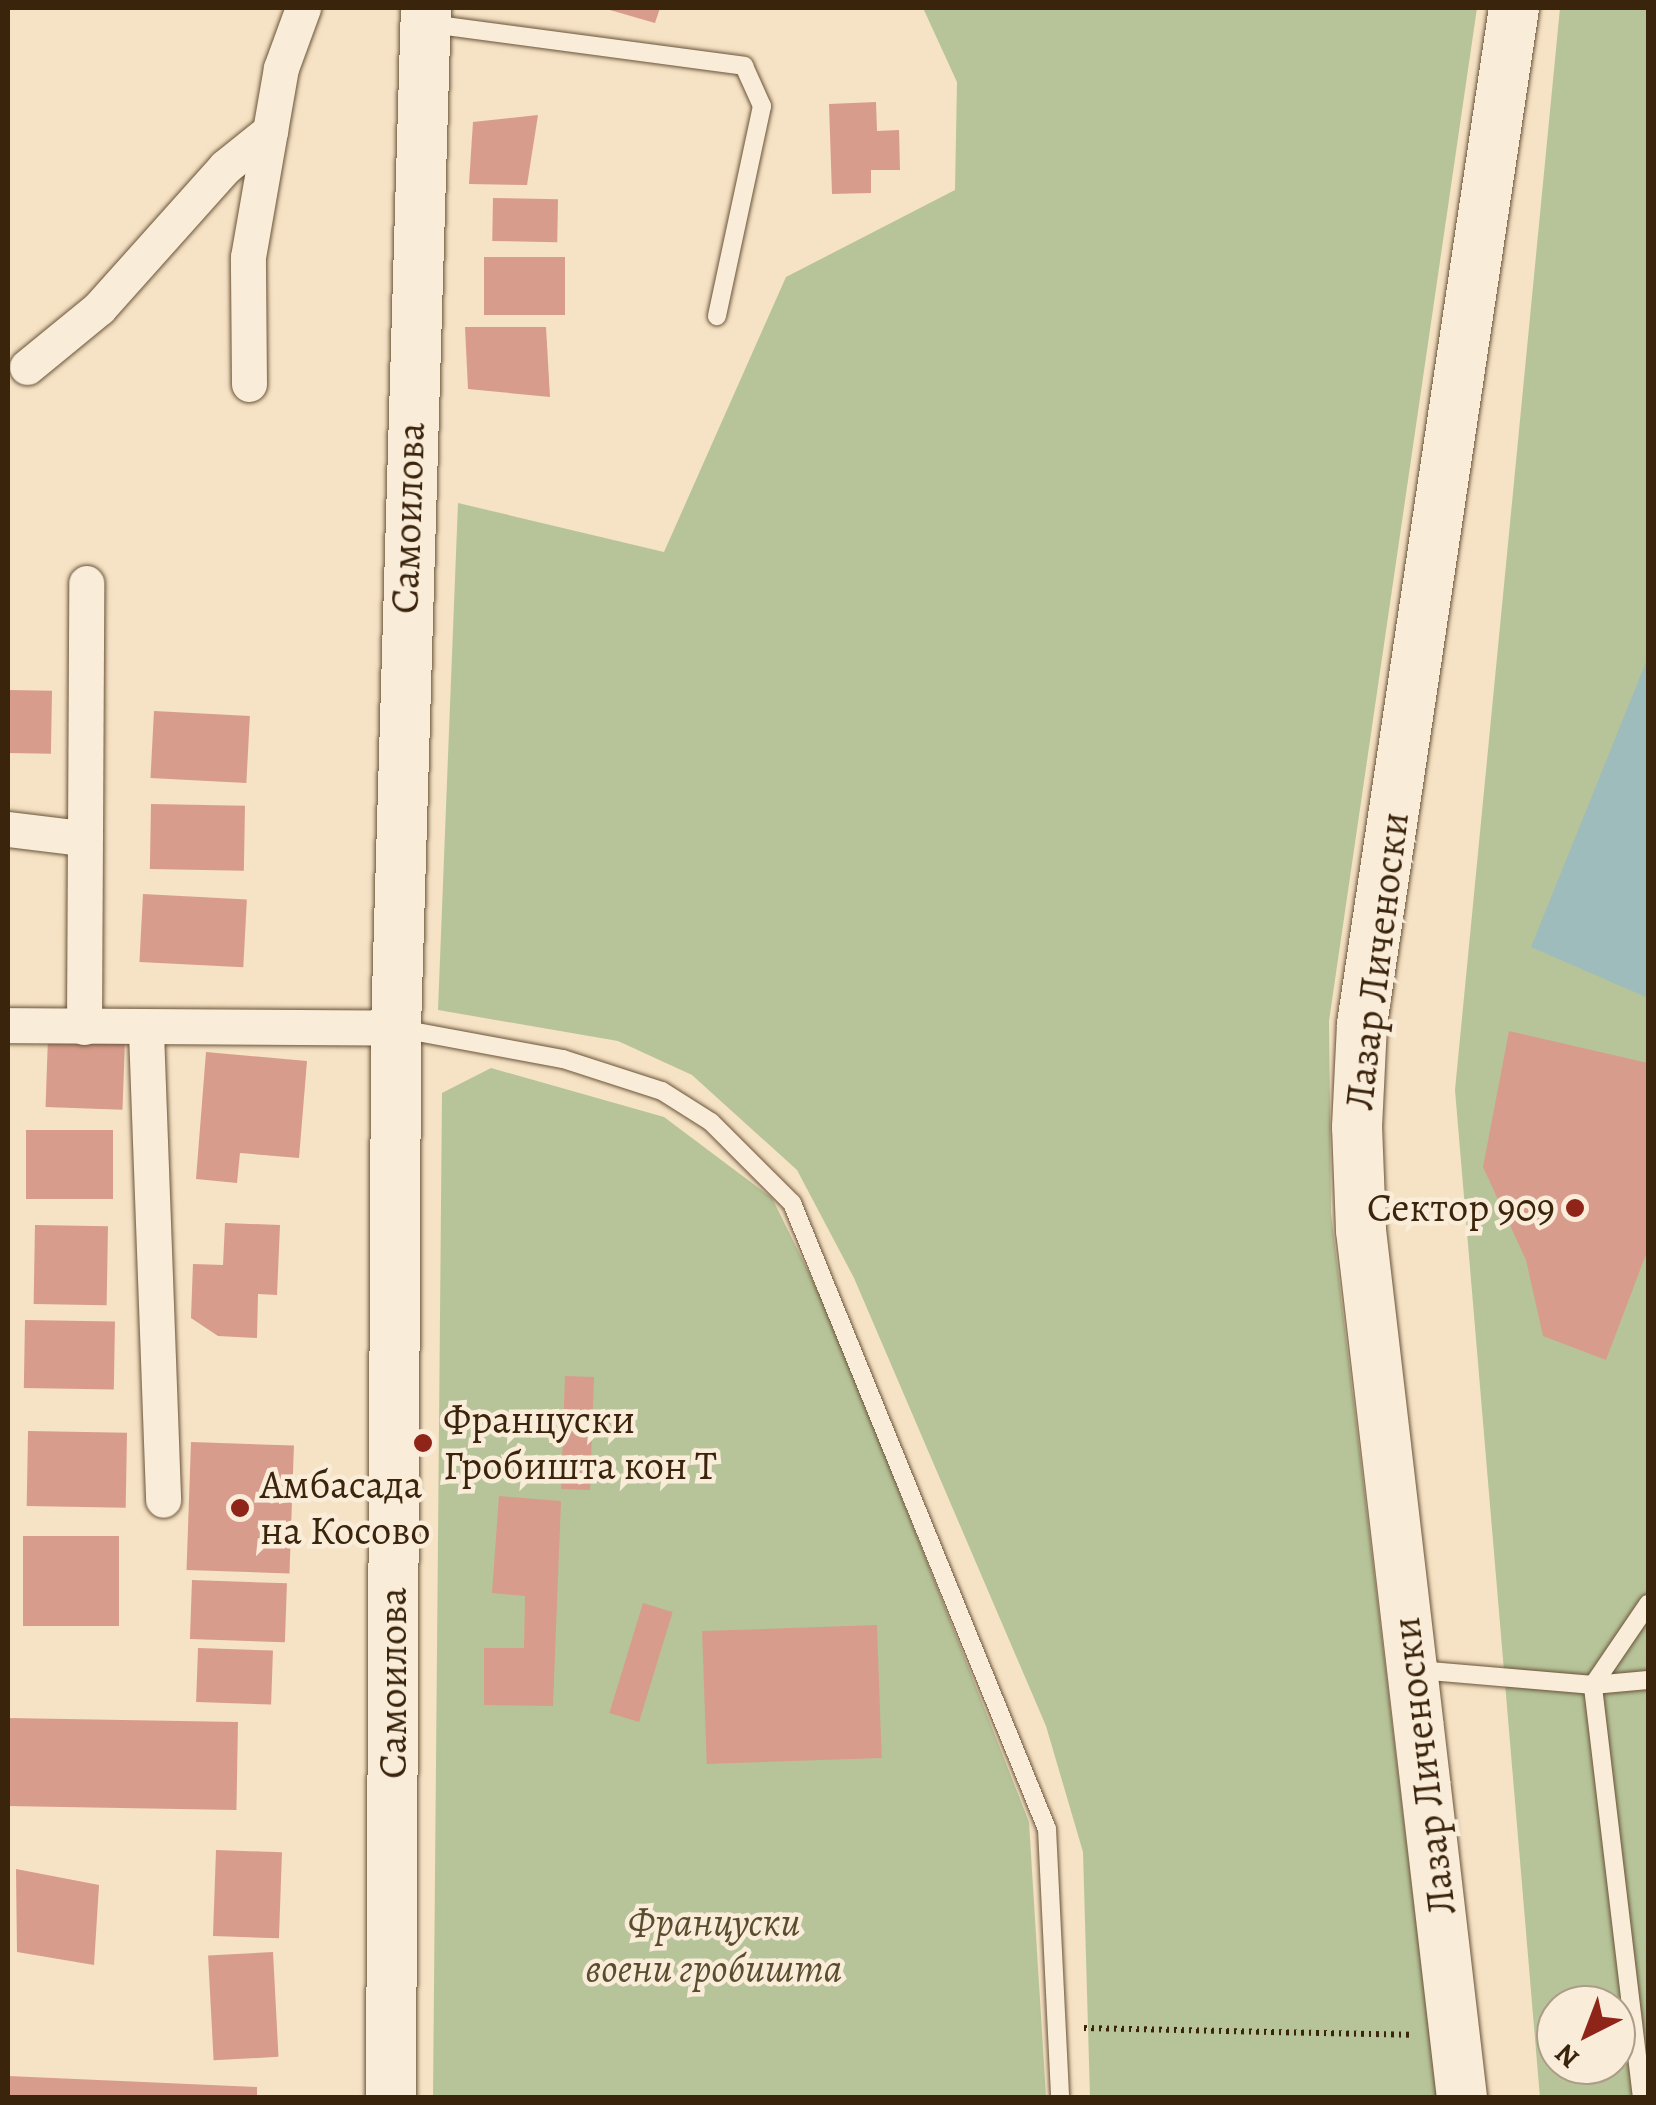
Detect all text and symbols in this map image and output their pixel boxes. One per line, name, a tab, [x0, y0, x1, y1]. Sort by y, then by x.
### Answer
street label: Самоилова	[381, 421, 435, 615]
street label: Лазар Личеноски	[1335, 809, 1419, 1113]
place label: Сектор 909	[1367, 1184, 1555, 1232]
marker: Сектор 909	[1564, 1197, 1586, 1219]
place label: Француски Гробишта кон Т	[443, 1396, 717, 1490]
marker: Француски Гробишта кон Т	[412, 1432, 434, 1454]
place label: Амбасада на Косово	[260, 1461, 430, 1555]
marker: Амбасада на Косово	[229, 1497, 251, 1519]
street label: Самоилова	[369, 1587, 417, 1779]
street label: Лазар Личеноски	[1382, 1614, 1466, 1918]
park label: Француски воени гробишта	[586, 1899, 842, 1993]
north arrow	[1536, 1985, 1636, 2085]
text: N	[1547, 2035, 1588, 2077]

